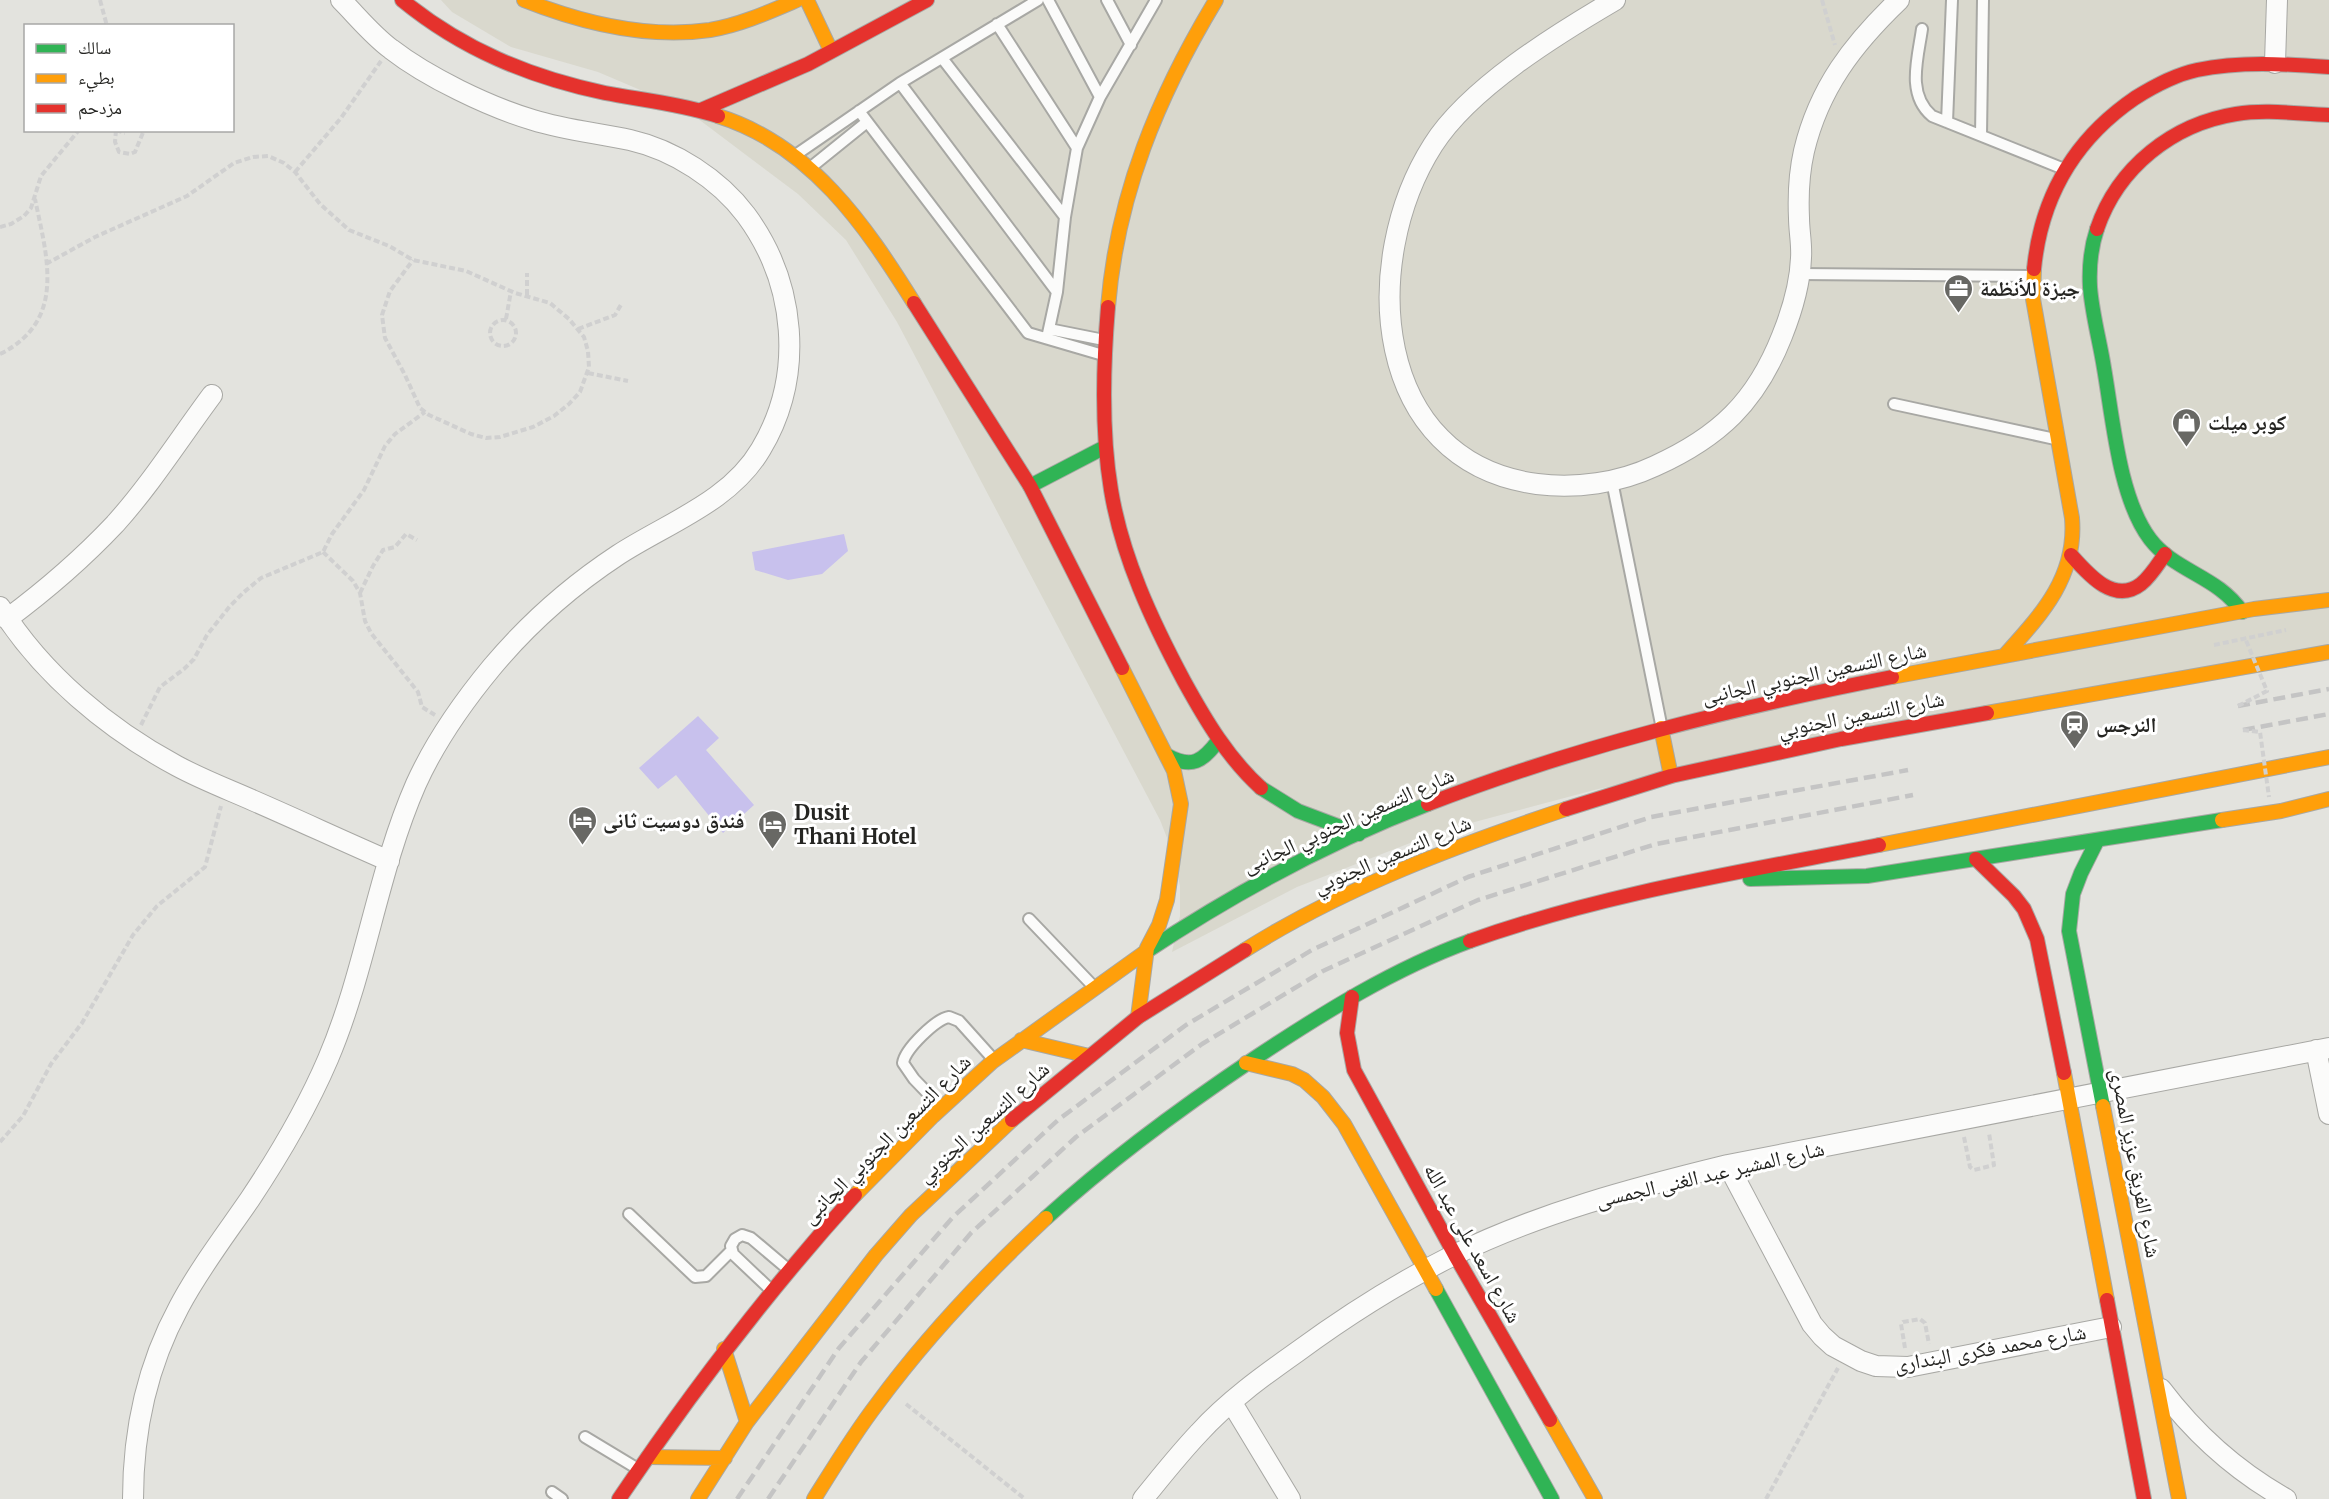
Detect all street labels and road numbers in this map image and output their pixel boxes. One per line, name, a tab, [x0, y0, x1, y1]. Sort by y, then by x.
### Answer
street label: شارع التسعين الجنوبي الجانبى	[1699, 636, 1930, 713]
street label: شارع التسعين الجنوبي	[1775, 685, 1947, 747]
street label: شارع التسعين الجنوبي الجانبى	[1238, 762, 1458, 878]
street label: شارع التسعين الجنوبي	[1309, 809, 1475, 899]
street label: شارع التسعين الجنوبي الجانبى	[795, 1048, 979, 1232]
street label: شارع التسعين الجنوبي	[911, 1055, 1057, 1191]
street label: شارع الفريق عزيز المصرى	[2104, 1066, 2168, 1260]
street label: شارع المشير عبد الغنى الجمسى	[1593, 1135, 1827, 1213]
street label: شارع اسعد على عبد الله	[1418, 1159, 1528, 1327]
street label: شارع محمد فكرى البندارى	[1892, 1318, 2088, 1378]

